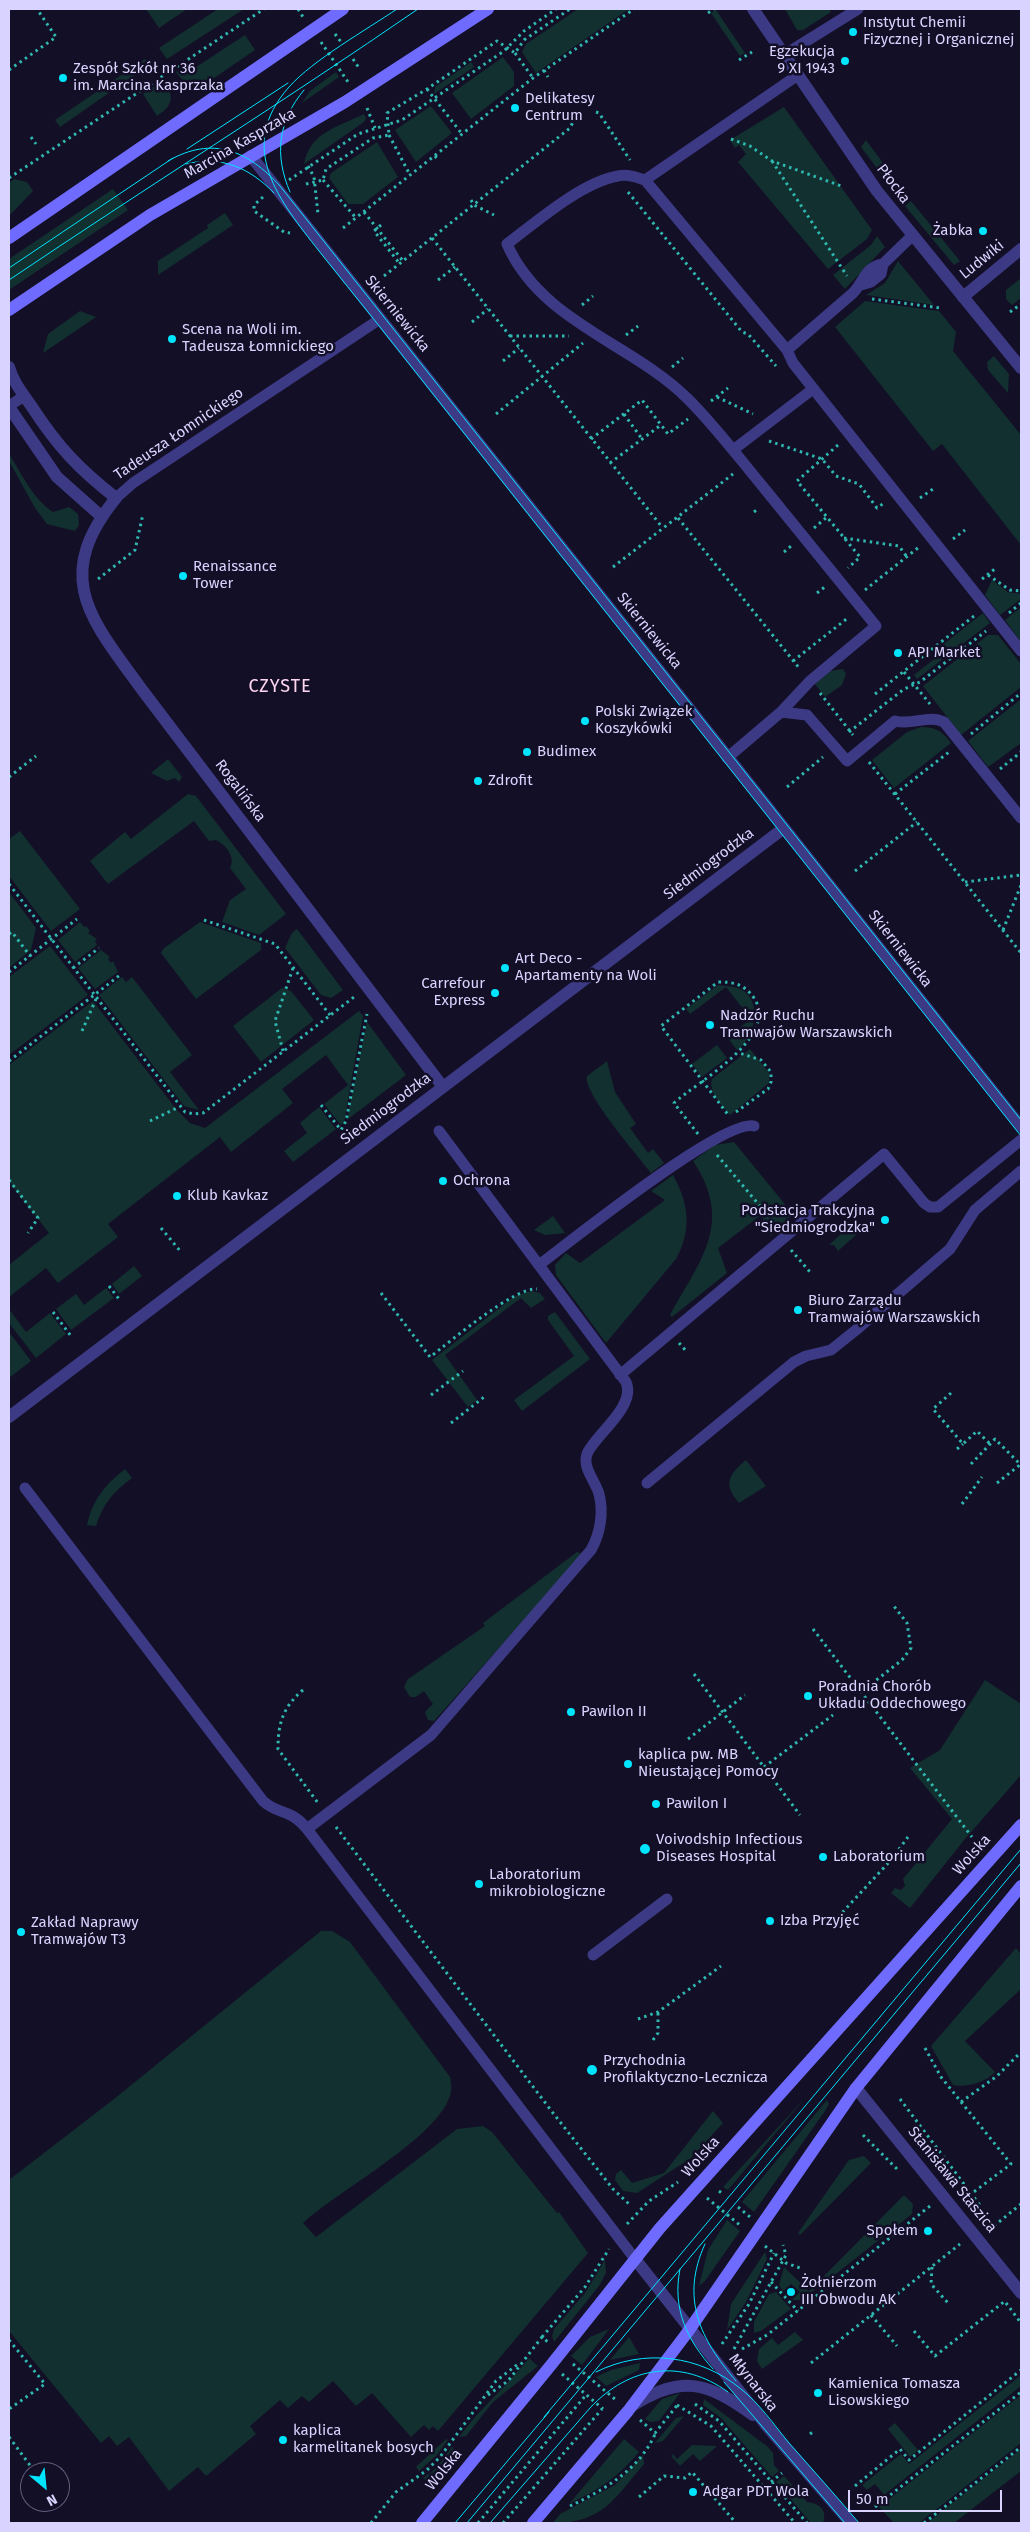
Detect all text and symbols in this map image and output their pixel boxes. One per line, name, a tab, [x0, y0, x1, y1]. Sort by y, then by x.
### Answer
place label: Instytut Chemii Fizycznej i Organicznej	[863, 14, 1015, 49]
marker: Instytut Chemii Fizycznej i Organicznej	[847, 26, 859, 38]
place label: Egzekucja 9 XI 1943	[769, 43, 835, 78]
marker: Egzekucja 9 XI 1943	[839, 55, 851, 67]
place label: Zespół Szkół nr 36 im. Marcina Kasprzaka	[73, 60, 224, 95]
marker: Zespół Szkół nr 36 im. Marcina Kasprzaka	[57, 72, 69, 84]
place label: Delikatesy Centrum	[525, 90, 595, 125]
marker: Delikatesy Centrum	[509, 102, 521, 114]
street label: Marcina Kasprzaka	[181, 105, 299, 183]
street label: Płocka	[872, 161, 914, 207]
place label: Żabka	[933, 222, 973, 240]
marker: Żabka	[977, 225, 989, 237]
street label: Ludwiki	[956, 237, 1008, 283]
street label: Skierniewicka	[361, 272, 433, 356]
place label: Scena na Woli im. Tadeusza Łomnickiego	[182, 321, 334, 356]
marker: Scena na Woli im. Tadeusza Łomnickiego	[166, 333, 178, 345]
street label: Tadeusza Łomnickiego	[111, 384, 247, 484]
place label: Renaissance Tower	[193, 558, 277, 593]
marker: Renaissance Tower	[177, 570, 189, 582]
street label: Skierniewicka	[613, 589, 685, 673]
place label: API Market	[908, 644, 980, 662]
marker: API Market	[892, 647, 904, 659]
district label: CZYSTE	[248, 676, 312, 698]
place label: Polski Związek Koszykówki	[595, 703, 692, 738]
marker: Polski Związek Koszykówki	[579, 715, 591, 727]
place label: Budimex	[537, 743, 596, 761]
marker: Budimex	[521, 746, 533, 758]
street label: Rogalińska	[211, 756, 269, 826]
place label: Zdrofit	[488, 772, 533, 790]
marker: Zdrofit	[472, 775, 484, 787]
street label: Siedmiogrodzka	[660, 824, 758, 904]
street label: Skierniewicka	[864, 907, 936, 991]
place label: Art Deco - Apartamenty na Woli	[515, 950, 657, 985]
marker: Art Deco - Apartamenty na Woli	[499, 962, 511, 974]
place label: Carrefour Express	[421, 975, 485, 1010]
marker: Carrefour Express	[489, 987, 501, 999]
place label: Nadzór Ruchu Tramwajów Warszawskich	[720, 1007, 893, 1042]
marker: Nadzór Ruchu Tramwajów Warszawskich	[704, 1019, 716, 1031]
street label: Siedmiogrodzka	[337, 1069, 435, 1149]
place label: Ochrona	[453, 1172, 510, 1190]
marker: Ochrona	[437, 1175, 449, 1187]
place label: Klub Kavkaz	[187, 1187, 268, 1205]
marker: Klub Kavkaz	[171, 1190, 183, 1202]
place label: Podstacja Trakcyjna "Siedmiogrodzka"	[741, 1202, 875, 1237]
marker: Podstacja Trakcyjna "Siedmiogrodzka"	[879, 1214, 891, 1226]
place label: Biuro Zarządu Tramwajów Warszawskich	[808, 1292, 981, 1327]
marker: Biuro Zarządu Tramwajów Warszawskich	[792, 1304, 804, 1316]
place label: Poradnia Chorób Układu Oddechowego	[818, 1678, 966, 1713]
marker: Poradnia Chorób Układu Oddechowego	[802, 1690, 814, 1702]
place label: Pawilon II	[581, 1703, 647, 1721]
marker: Pawilon II	[565, 1706, 577, 1718]
place label: kaplica pw. MB Nieustającej Pomocy	[638, 1746, 778, 1781]
marker: kaplica pw. MB Nieustającej Pomocy	[622, 1758, 634, 1770]
place label: Pawilon I	[666, 1795, 727, 1813]
marker: Pawilon I	[650, 1798, 662, 1810]
place label: Voivodship Infectious Diseases Hospital	[656, 1831, 802, 1866]
street label: Wolska	[949, 1831, 995, 1879]
marker: Voivodship Infectious Diseases Hospital	[638, 1842, 652, 1856]
place label: Laboratorium	[833, 1848, 925, 1866]
marker: Laboratorium	[817, 1851, 829, 1863]
place label: Laboratorium mikrobiologiczne	[489, 1866, 606, 1901]
marker: Laboratorium mikrobiologiczne	[473, 1878, 485, 1890]
place label: Izba Przyjęć	[780, 1912, 859, 1930]
place label: Zakład Naprawy Tramwajów T3	[31, 1914, 139, 1949]
marker: Izba Przyjęć	[764, 1915, 776, 1927]
marker: Zakład Naprawy Tramwajów T3	[15, 1926, 27, 1938]
place label: Przychodnia Profilaktyczno-Lecznicza	[603, 2052, 768, 2087]
marker: Przychodnia Profilaktyczno-Lecznicza	[585, 2063, 599, 2077]
street label: Stanisława Staszica	[904, 2123, 1000, 2237]
street label: Wolska	[678, 2133, 724, 2181]
place label: Społem	[867, 2222, 918, 2240]
marker: Społem	[922, 2225, 934, 2237]
place label: Żołnierzom III Obwodu AK	[801, 2274, 896, 2309]
marker: Żołnierzom III Obwodu AK	[785, 2286, 797, 2298]
street label: Młynarska	[725, 2350, 781, 2416]
place label: Kamienica Tomasza Lisowskiego	[828, 2375, 960, 2410]
marker: Kamienica Tomasza Lisowskiego	[812, 2387, 824, 2399]
place label: kaplica karmelitanek bosych	[293, 2422, 434, 2457]
marker: kaplica karmelitanek bosych	[277, 2434, 289, 2446]
street label: Wolska	[422, 2446, 466, 2494]
north arrow	[20, 2462, 70, 2512]
scale bar	[850, 2480, 1004, 2512]
place label: Adgar PDT Wola	[703, 2483, 809, 2501]
marker: Adgar PDT Wola	[687, 2486, 699, 2498]
text: N	[44, 2490, 60, 2509]
text: 50 m	[856, 2490, 889, 2508]

